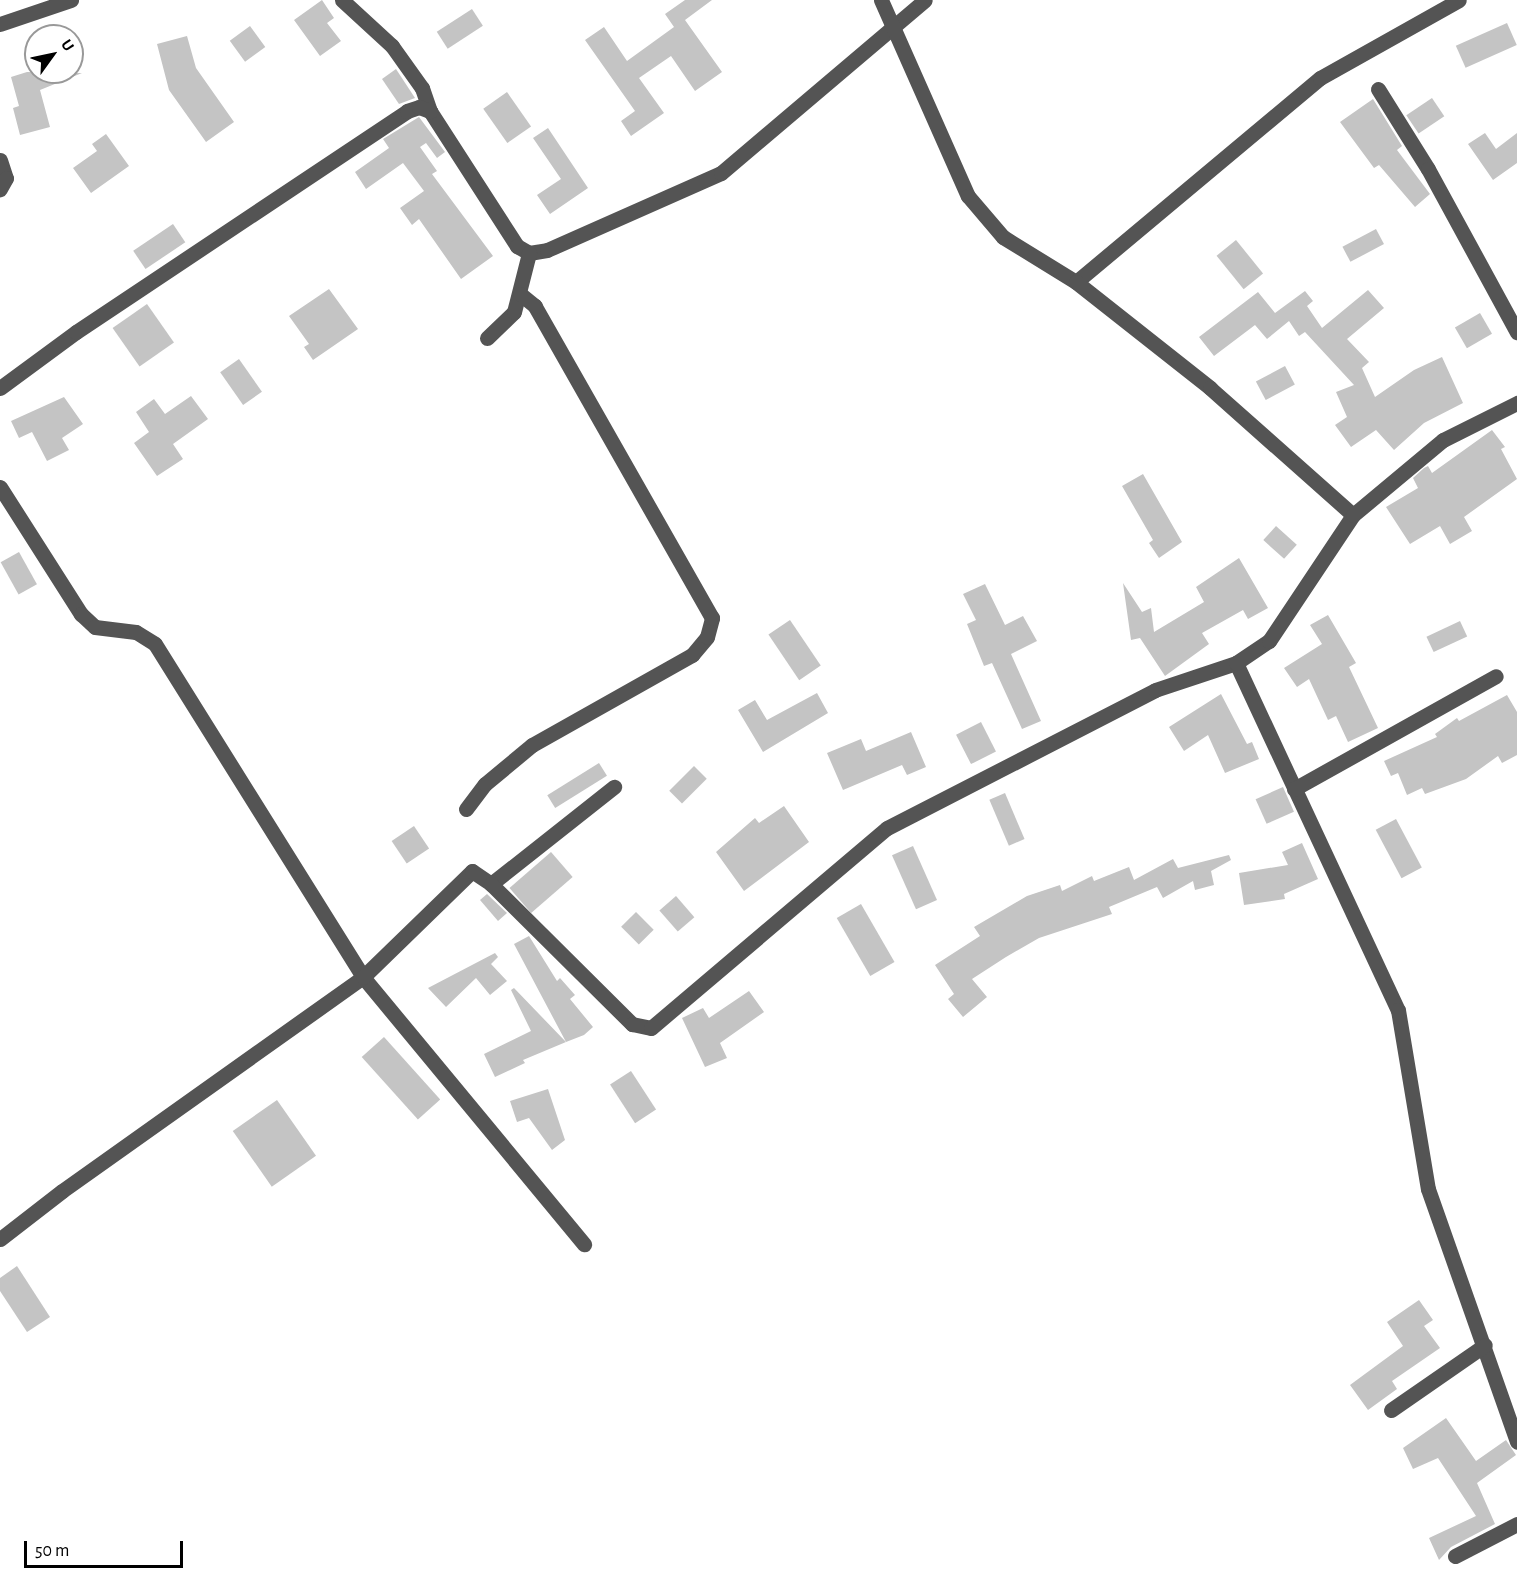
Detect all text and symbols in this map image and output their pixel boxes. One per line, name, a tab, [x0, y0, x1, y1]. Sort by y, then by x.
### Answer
north arrow	[24, 24, 84, 84]
text: U	[58, 37, 77, 54]
scale bar	[27, 1529, 186, 1567]
text: 50 m	[35, 1542, 69, 1560]

